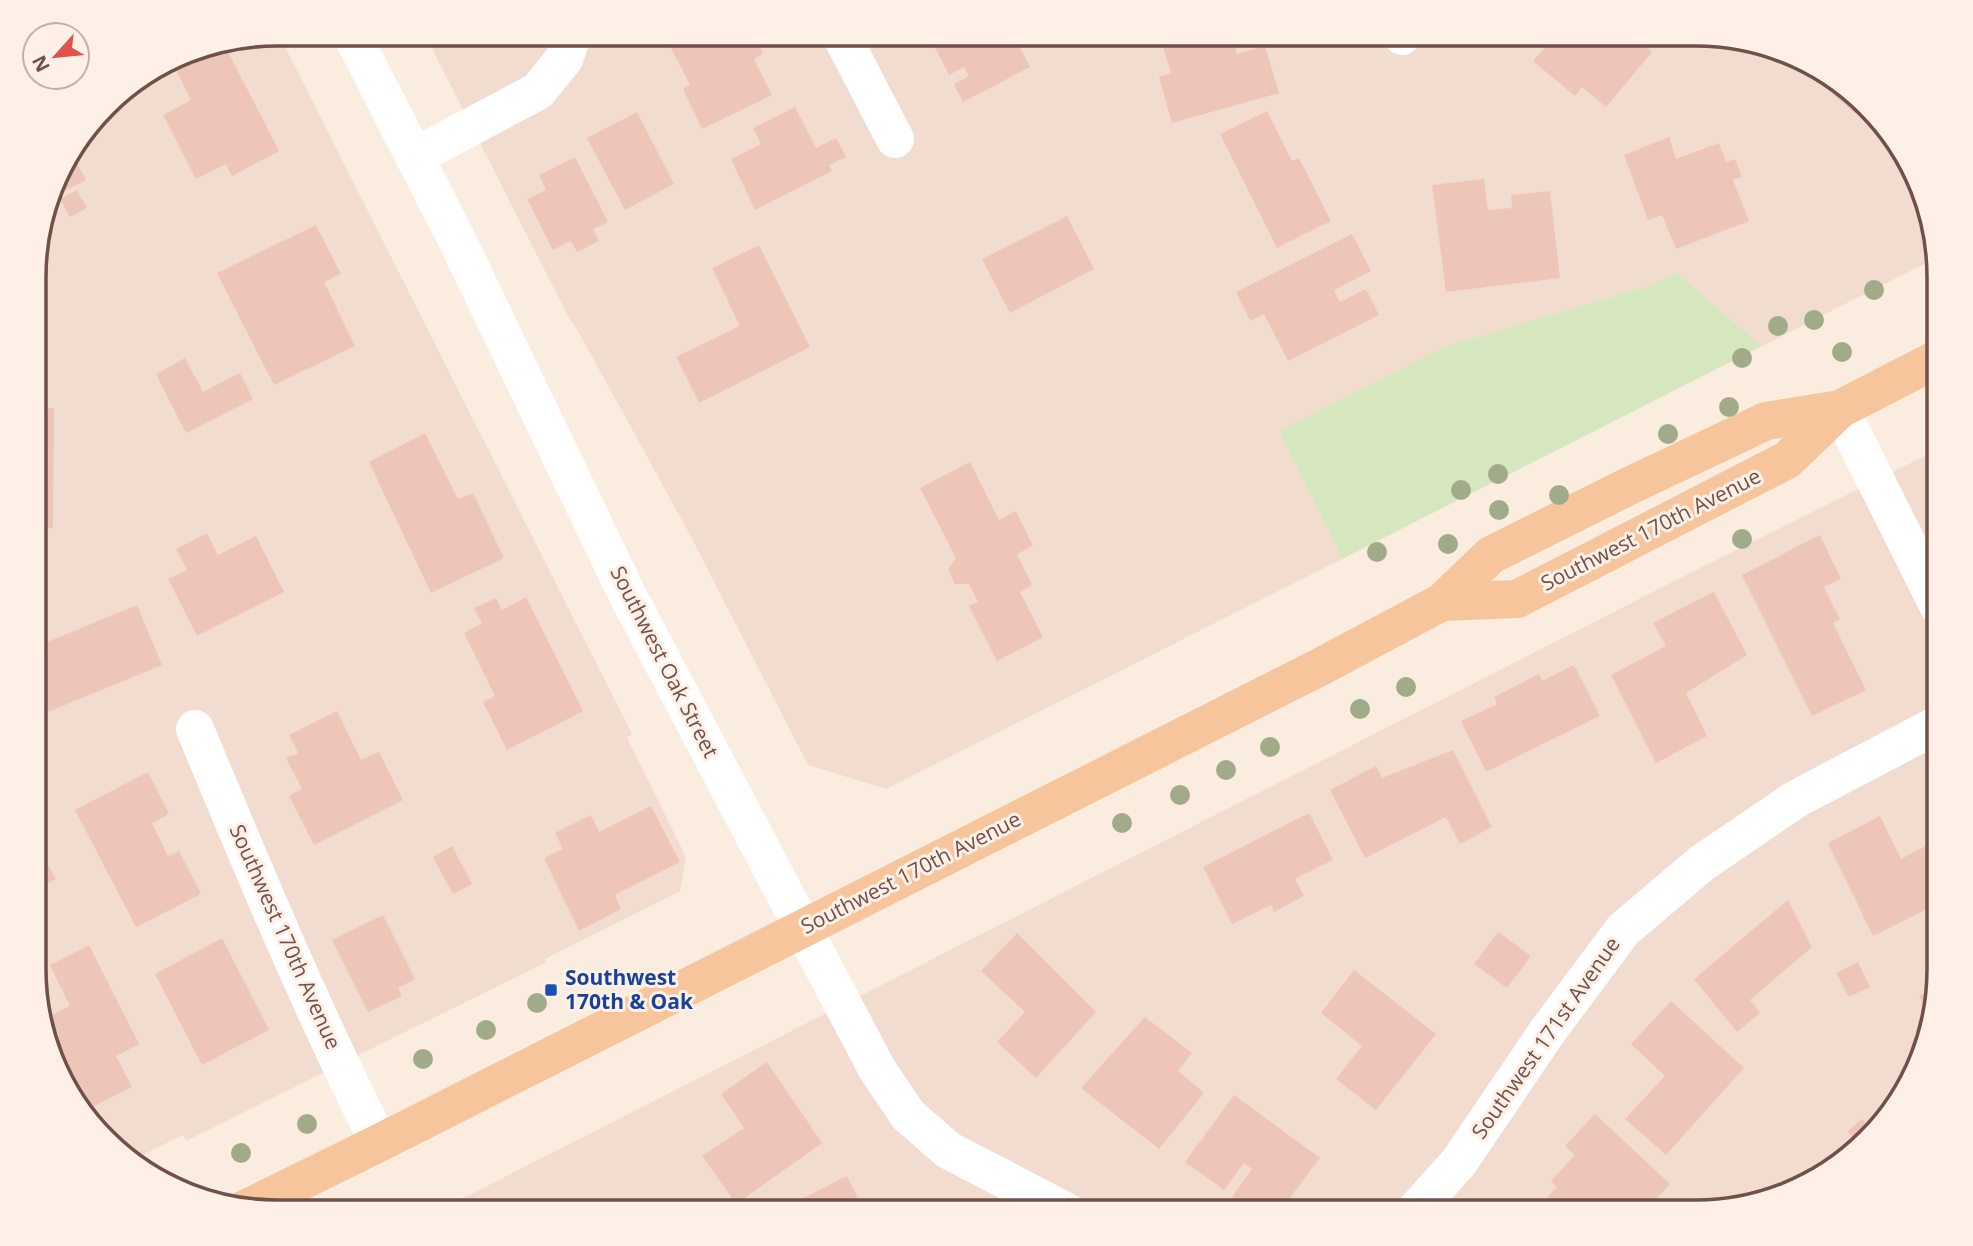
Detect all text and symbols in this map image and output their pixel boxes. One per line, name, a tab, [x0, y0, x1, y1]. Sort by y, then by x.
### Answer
north arrow	[21, 21, 91, 91]
text: N	[26, 51, 56, 77]
street label: Southwest 170th Avenue	[1536, 461, 1765, 597]
street label: Southwest Oak Street	[604, 561, 725, 762]
street label: Southwest 170th Avenue	[796, 804, 1025, 940]
street label: Southwest 170th Avenue	[224, 820, 348, 1053]
street label: Southwest 171st Avenue	[1465, 931, 1626, 1144]
place label: Southwest 170th & Oak	[565, 963, 694, 1015]
marker: Southwest 170th & Oak	[543, 982, 559, 998]

